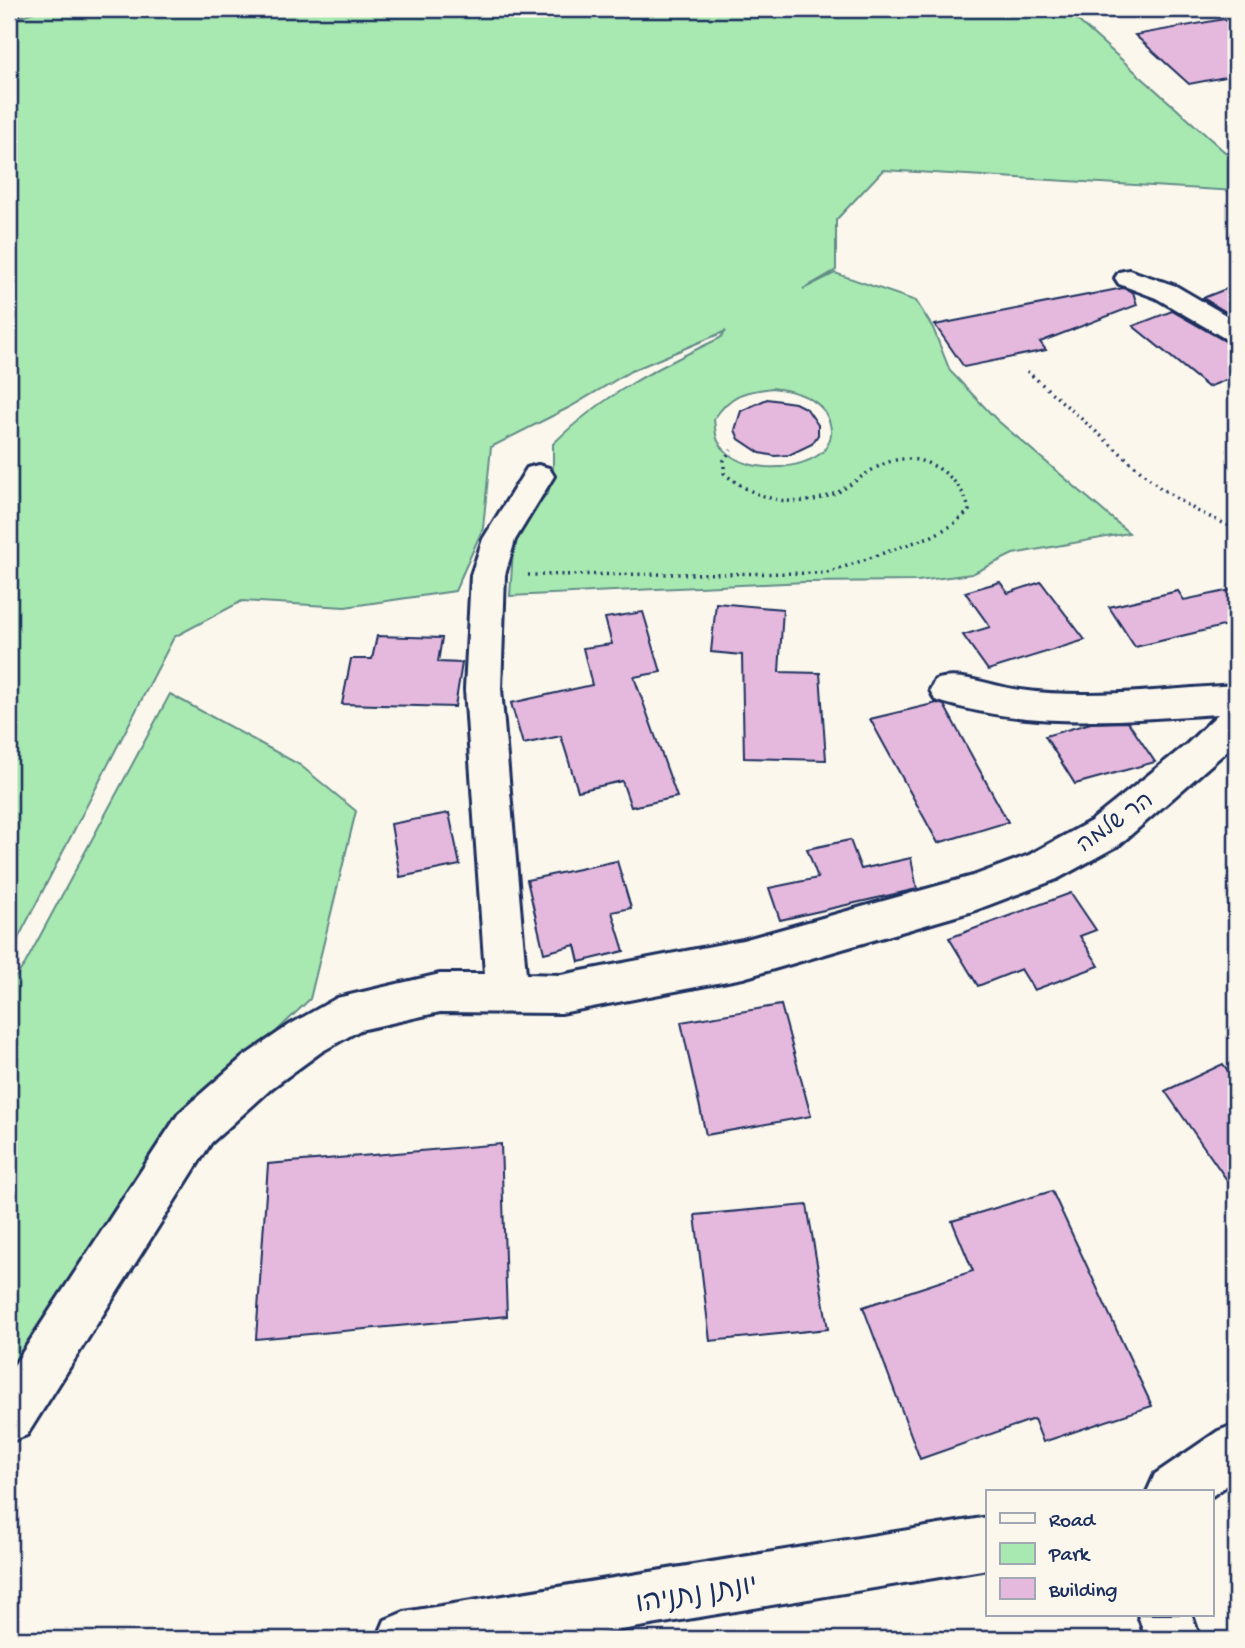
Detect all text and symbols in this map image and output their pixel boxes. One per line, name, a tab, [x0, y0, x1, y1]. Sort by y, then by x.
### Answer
street label: הר שלמה	[1071, 786, 1159, 860]
legend	[986, 1490, 1214, 1616]
text: Road	[1049, 1510, 1097, 1535]
text: Park	[1048, 1544, 1092, 1569]
street label: יונתן נתניהו	[634, 1571, 760, 1622]
text: Building	[1048, 1580, 1118, 1605]

